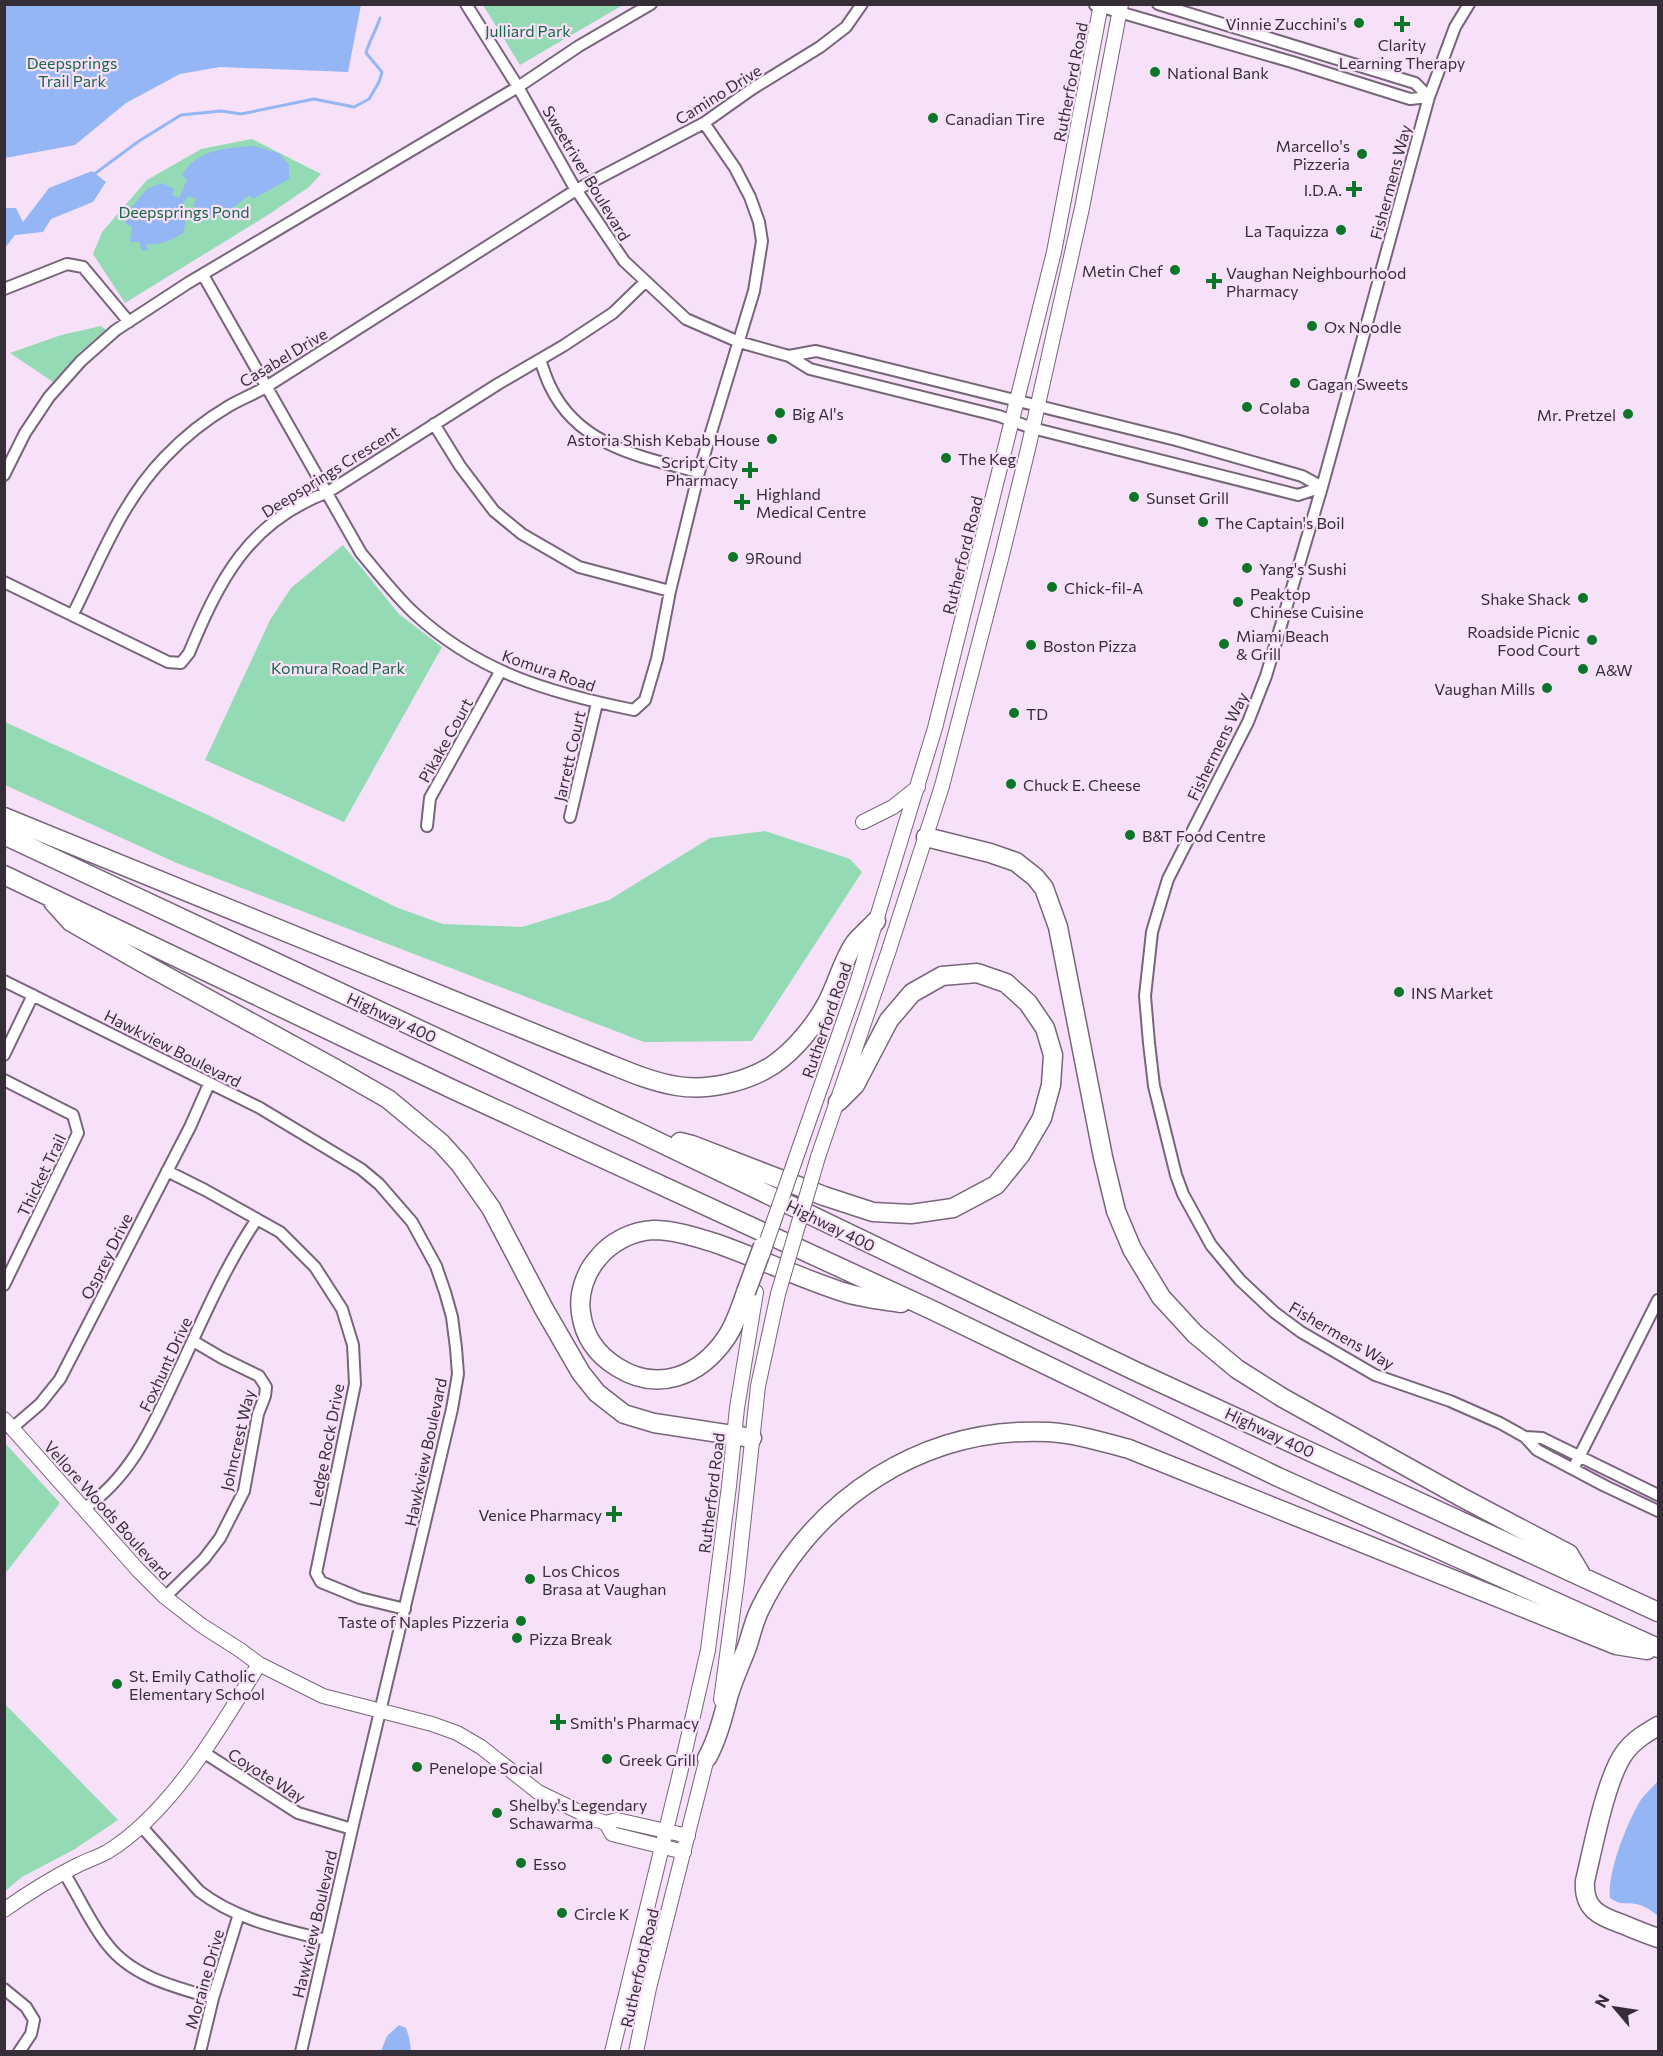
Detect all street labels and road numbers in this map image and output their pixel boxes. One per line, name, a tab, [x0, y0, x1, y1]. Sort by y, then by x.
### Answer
street label: Rutherford Road	[1049, 21, 1091, 143]
street label: Camino Drive	[671, 60, 765, 128]
street label: Sweetriver Boulevard	[539, 102, 635, 244]
street label: Fishermens Way	[1365, 122, 1415, 242]
street label: Casabel Drive	[236, 323, 330, 391]
street label: Deepsprings Crescent	[258, 421, 403, 521]
street label: Rutherford Road	[938, 494, 986, 616]
street label: Komura Road	[500, 645, 598, 695]
street label: Fishermens Way	[1183, 689, 1251, 803]
street label: Pikake Court	[414, 694, 476, 785]
street label: Jarrett Court	[549, 708, 589, 803]
street label: Rutherford Road	[797, 960, 855, 1080]
street label: Highway 400	[344, 988, 440, 1046]
street label: Hawkview Boulevard	[101, 1005, 245, 1091]
street label: Thicket Trail	[13, 1131, 69, 1219]
street label: Highway 400	[784, 1195, 878, 1255]
street label: Osprey Drive	[76, 1210, 136, 1302]
street label: Fishermens Way	[1286, 1297, 1398, 1373]
street label: Foxhunt Drive	[135, 1314, 195, 1414]
street label: Hawkview Boulevard	[400, 1376, 450, 1528]
street label: Ledge Rock Drive	[305, 1382, 347, 1508]
street label: Johncrest Way	[216, 1387, 258, 1493]
street label: Highway 400	[1222, 1403, 1318, 1461]
street label: Rutherford Road	[694, 1432, 728, 1554]
street label: Vellore Woods Boulevard	[41, 1437, 175, 1583]
street label: Coyote Way	[225, 1744, 309, 1806]
street label: Hawkview Boulevard	[288, 1848, 340, 2000]
street label: Rutherford Road	[616, 1907, 662, 2029]
street label: Moraine Drive	[181, 1927, 227, 2031]

